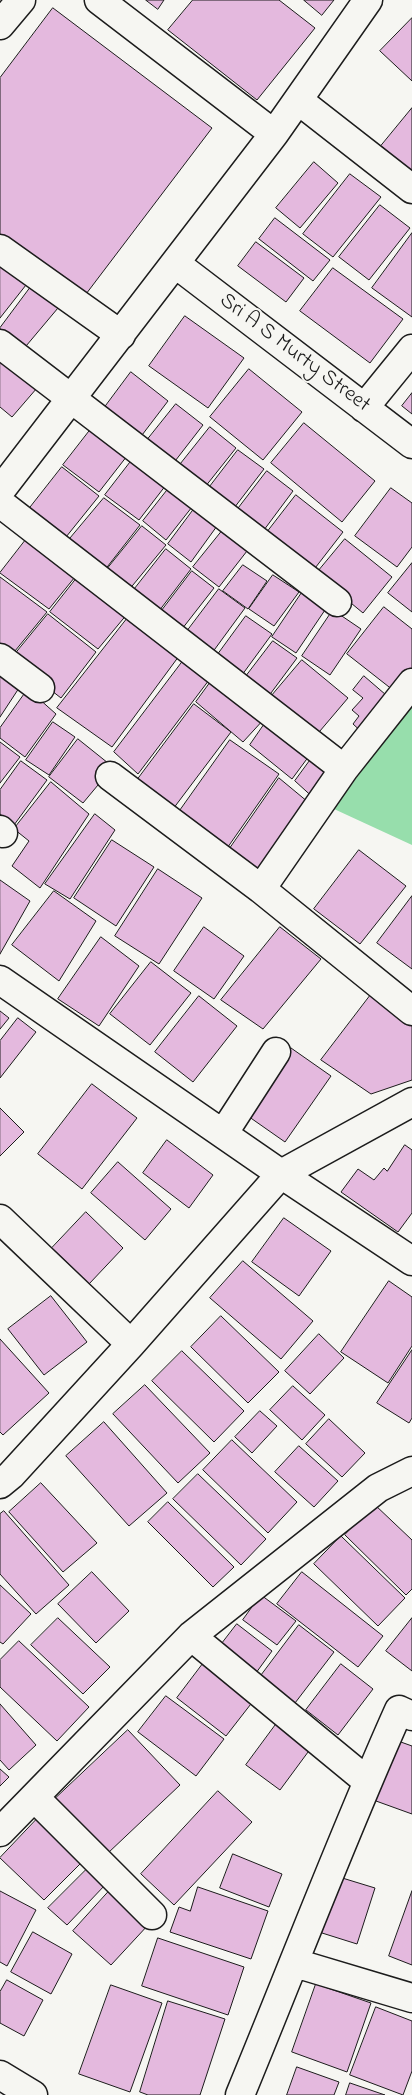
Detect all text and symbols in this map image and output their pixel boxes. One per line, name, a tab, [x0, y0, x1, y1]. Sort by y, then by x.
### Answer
street label: Sri A S Murty Street	[213, 289, 375, 419]

